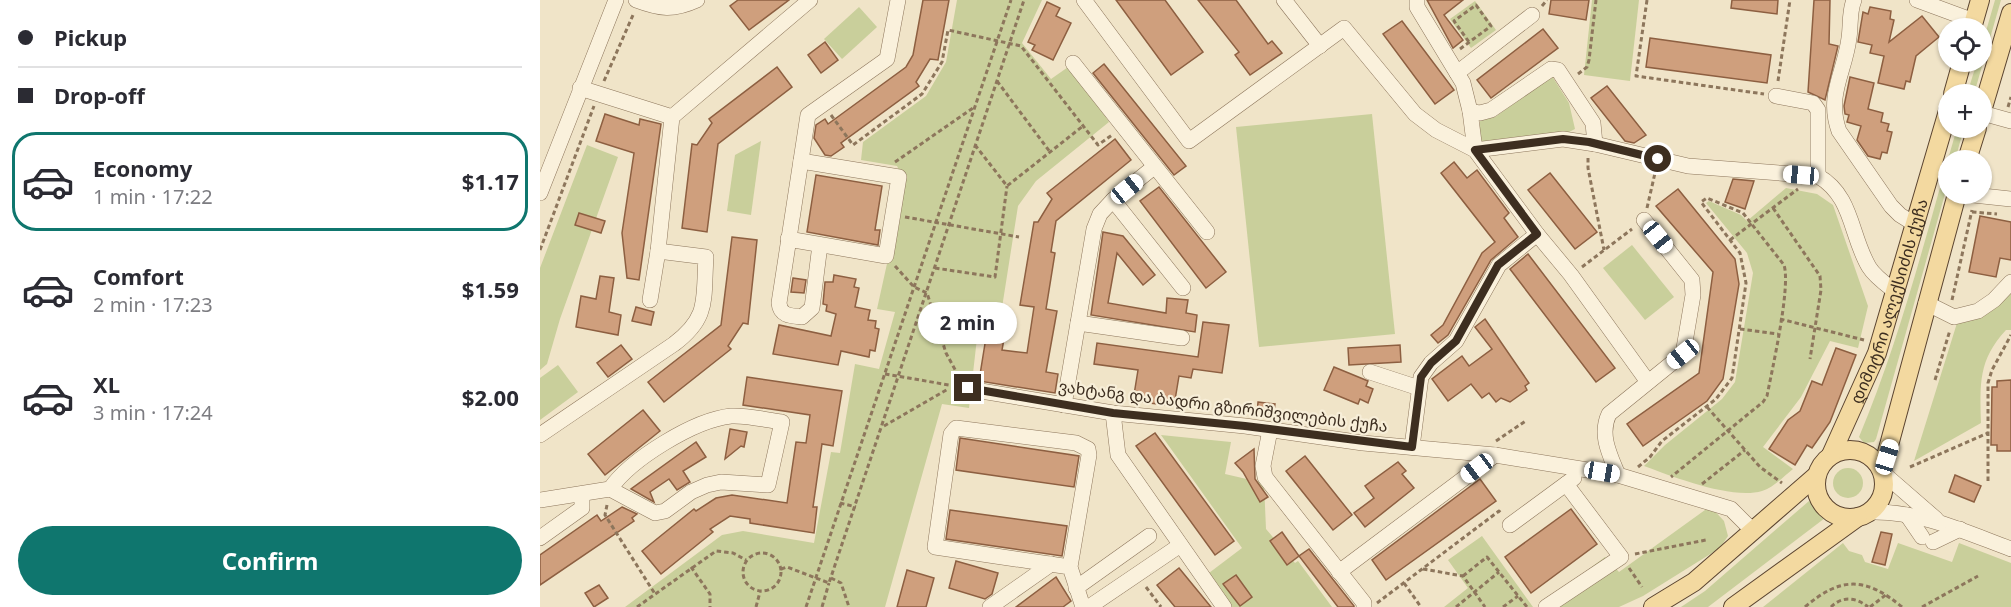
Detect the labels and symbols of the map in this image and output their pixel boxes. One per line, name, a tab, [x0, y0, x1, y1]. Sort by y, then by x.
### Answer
route start	[1644, 145, 1671, 172]
car	[1782, 164, 1820, 186]
car	[1107, 171, 1147, 207]
street label: დიმიტრი ალექსიძის ქუჩა	[1845, 196, 1933, 407]
car	[1640, 217, 1676, 257]
callout: 2 min	[918, 301, 1018, 343]
car	[1663, 336, 1703, 372]
route end	[954, 374, 981, 401]
street label: ვახტანგ და ბადრი გზირიშვილების ქუჩა	[1057, 375, 1389, 437]
car	[1873, 437, 1901, 477]
car	[1457, 450, 1497, 486]
car	[1583, 460, 1621, 484]

